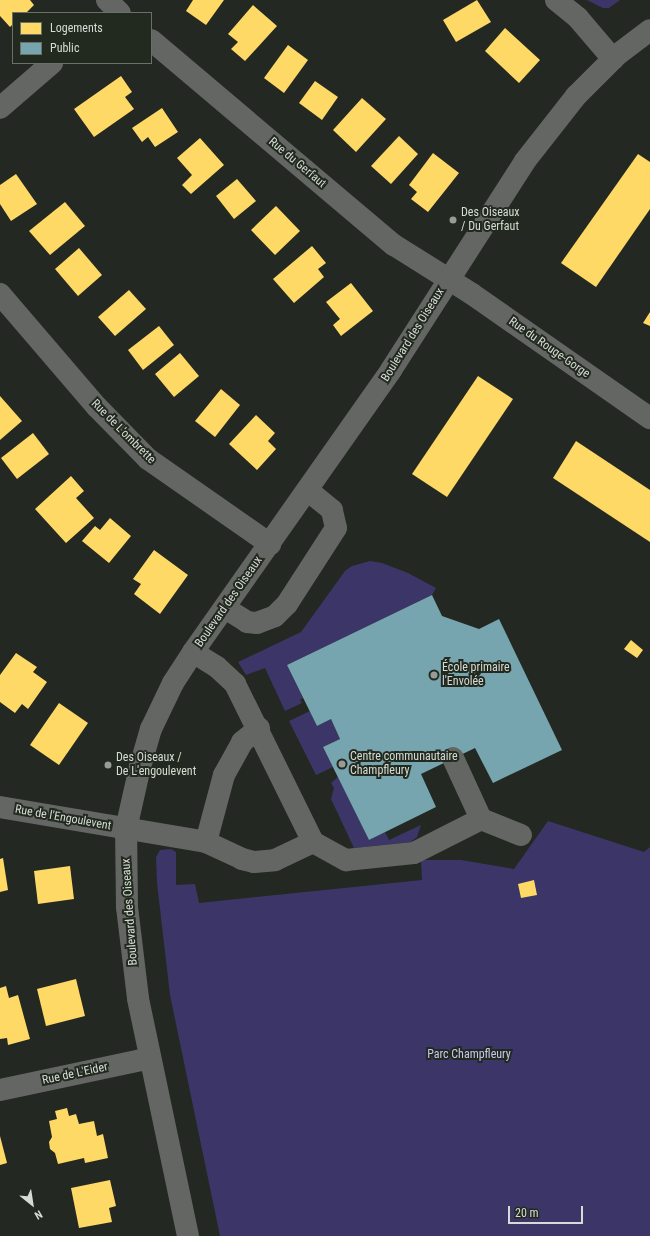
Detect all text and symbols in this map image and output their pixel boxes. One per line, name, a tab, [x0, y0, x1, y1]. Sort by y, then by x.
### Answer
legend	[12, 12, 152, 64]
text: Logements	[50, 21, 103, 35]
text: Public	[50, 41, 79, 55]
street label: Rue du Gerfaut	[265, 135, 329, 191]
place label: Des Oiseaux / Du Gerfaut	[461, 206, 520, 234]
marker: Des Oiseaux / Du Gerfaut	[448, 215, 458, 225]
street label: Boulevard des Oiseaux	[378, 286, 448, 384]
street label: Rue du Rouge-Gorge	[506, 315, 592, 381]
street label: Rue de L'ombrette	[88, 397, 158, 467]
street label: Boulevard des Oiseaux	[192, 554, 266, 650]
place label: École primaire l'Envolée	[442, 661, 510, 689]
marker: École primaire l'Envolée	[429, 670, 439, 680]
place label: Centre communautaire Champfleury	[350, 750, 458, 778]
place label: Des Oiseaux / De L'engoulevent	[116, 751, 196, 779]
marker: Centre communautaire Champfleury	[337, 759, 347, 769]
marker: Des Oiseaux / De L'engoulevent	[103, 760, 113, 770]
street label: Rue de l'Engoulevent	[14, 802, 112, 834]
street label: Boulevard des Oiseaux	[119, 858, 141, 966]
park label: Parc Champfleury	[427, 1048, 511, 1062]
street label: Rue de L'Eider	[41, 1060, 109, 1088]
north arrow	[12, 1184, 52, 1224]
scale bar	[510, 1198, 585, 1224]
text: 20 m	[515, 1206, 539, 1220]
text: N	[32, 1208, 44, 1222]

